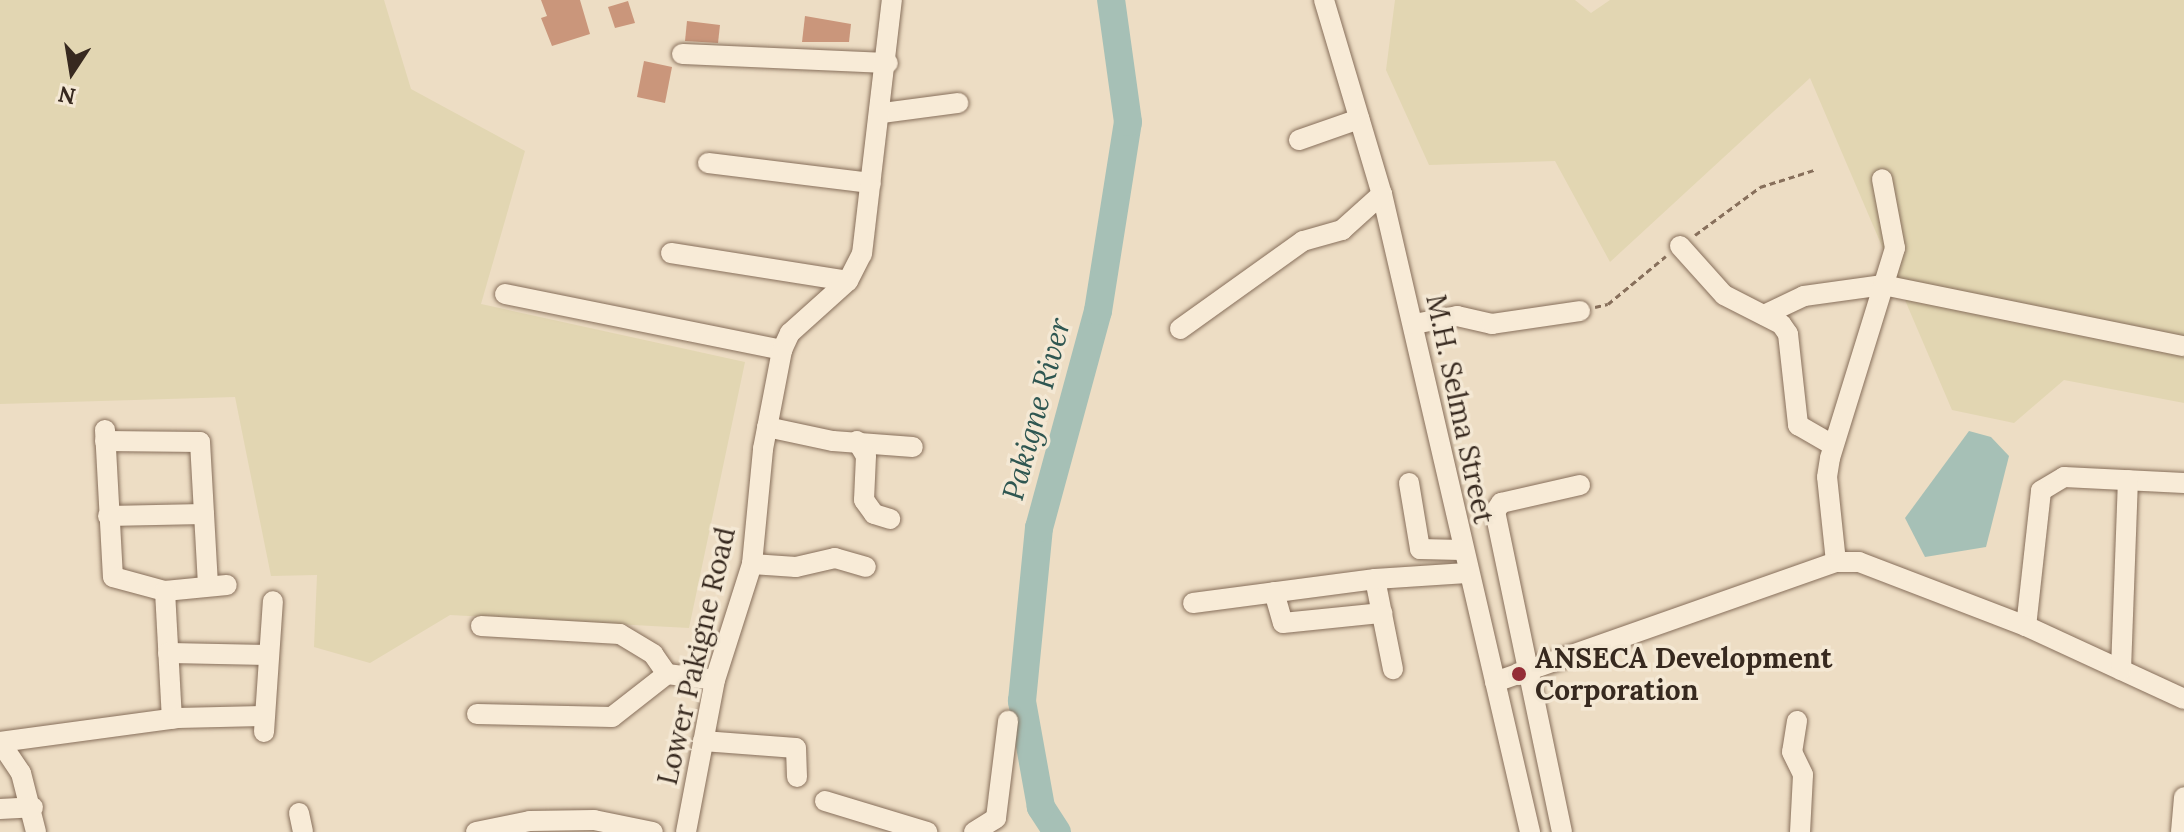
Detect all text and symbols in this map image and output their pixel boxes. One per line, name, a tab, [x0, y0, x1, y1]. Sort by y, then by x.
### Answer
north arrow	[32, 32, 112, 112]
text: N	[56, 80, 78, 111]
street label: M.H. Selma Street	[1419, 291, 1501, 527]
water label: Pakigne River	[994, 314, 1078, 504]
street label: Lower Pakigne Road	[650, 524, 742, 788]
place label: ANSECA Development Corporation	[1535, 641, 1832, 707]
marker: ANSECA Development Corporation	[1510, 665, 1528, 683]

